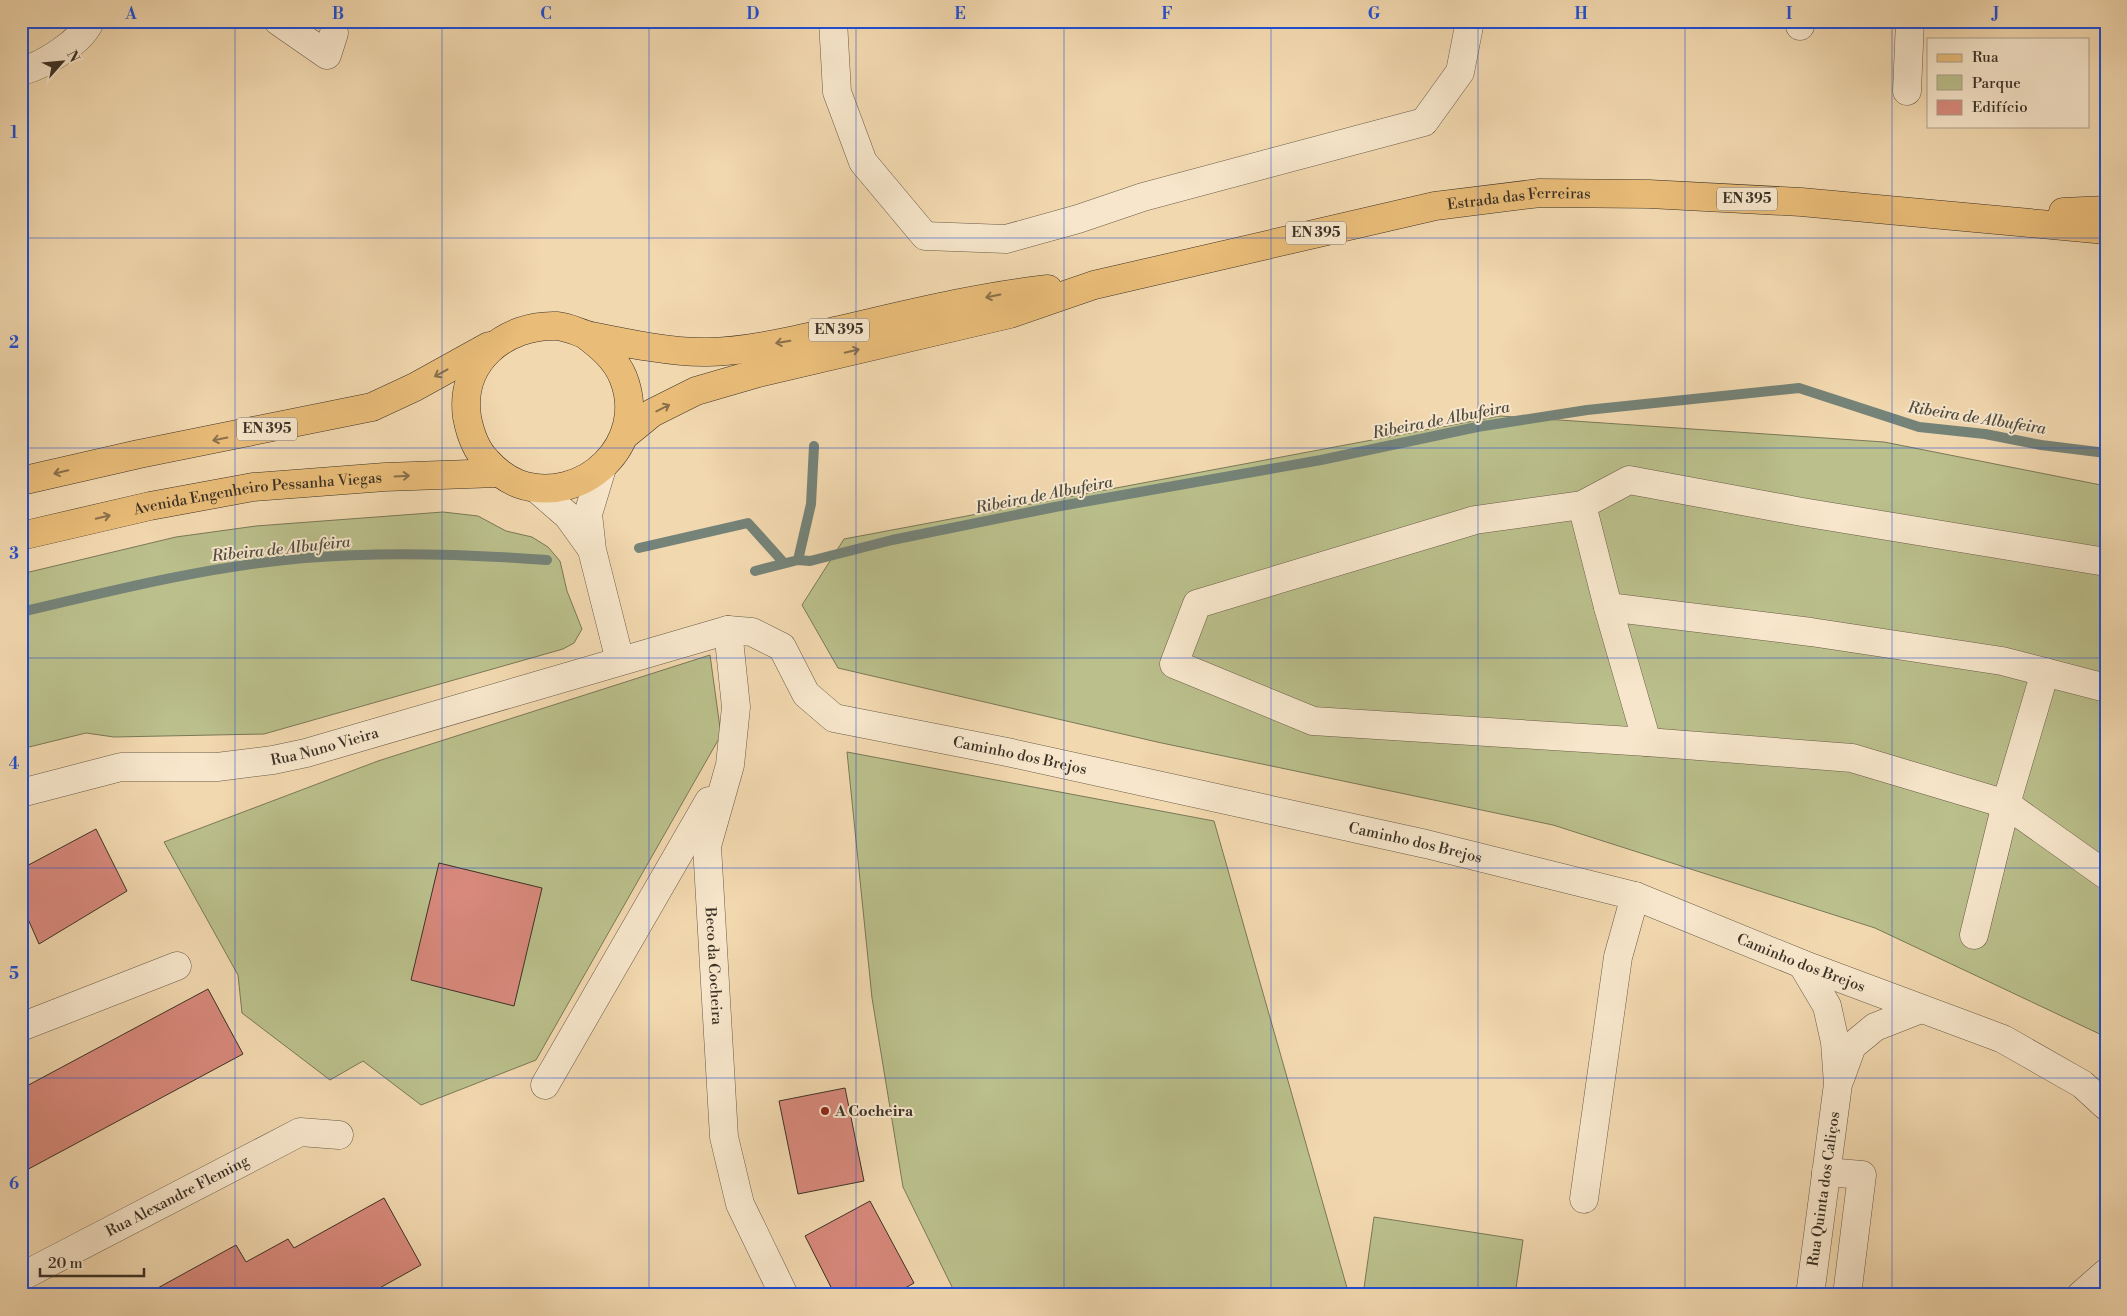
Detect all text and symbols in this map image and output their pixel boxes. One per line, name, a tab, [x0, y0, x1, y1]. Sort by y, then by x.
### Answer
text: A	[124, 4, 137, 24]
text: B	[332, 4, 344, 24]
text: C	[540, 4, 552, 24]
text: D	[747, 4, 760, 24]
text: E	[954, 4, 966, 24]
text: F	[1161, 4, 1173, 24]
text: G	[1368, 4, 1381, 24]
text: H	[1574, 4, 1588, 24]
text: I	[1786, 4, 1792, 24]
text: J	[1991, 4, 1999, 24]
north arrow	[38, 38, 88, 88]
legend	[1927, 38, 2090, 128]
text: N	[62, 48, 83, 66]
text: Rua	[1972, 48, 1999, 67]
text: Parque	[1972, 74, 2021, 93]
text: Edifício	[1972, 98, 2028, 117]
text: 1	[10, 123, 18, 143]
street label: Estrada das Ferreiras	[1446, 183, 1591, 214]
road number: EN 395	[1717, 188, 1777, 210]
road number: EN 395	[1286, 222, 1346, 244]
one-way arrow	[986, 291, 1002, 301]
road number: EN 395	[809, 318, 869, 342]
text: 2	[9, 333, 19, 353]
one-way arrow	[776, 338, 792, 347]
one-way arrow	[843, 346, 859, 355]
one-way arrow	[435, 368, 449, 378]
water label: Ribeira de Albufeira	[1370, 397, 1512, 443]
water label: Ribeira de Albufeira	[1906, 397, 2048, 439]
one-way arrow	[655, 403, 670, 412]
road number: EN 395	[237, 418, 297, 440]
one-way arrow	[212, 434, 228, 444]
one-way arrow	[54, 468, 70, 477]
street label: Avenida Engenheiro Pessanha Viegas	[130, 468, 383, 519]
one-way arrow	[394, 472, 410, 481]
water label: Ribeira de Albufeira	[973, 472, 1115, 518]
one-way arrow	[94, 512, 110, 521]
water label: Ribeira de Albufeira	[210, 532, 352, 566]
text: 3	[9, 544, 19, 564]
street label: Rua Nuno Vieira	[269, 723, 381, 770]
street label: Caminho dos Brejos	[951, 732, 1089, 779]
text: 4	[9, 754, 20, 774]
street label: Caminho dos Brejos	[1347, 818, 1484, 867]
street label: Beco da Cocheira	[701, 905, 727, 1026]
street label: Caminho dos Brejos	[1734, 929, 1868, 996]
text: 5	[9, 964, 19, 984]
place label: A Cocheira	[834, 1102, 914, 1121]
marker: A Cocheira	[819, 1105, 831, 1117]
street label: Rua Quinta dos Caliços	[1804, 1110, 1844, 1268]
street label: Rua Alexandre Fleming	[102, 1151, 252, 1241]
text: 6	[9, 1174, 19, 1194]
scale bar	[40, 1246, 144, 1278]
text: 20 m	[48, 1254, 83, 1273]

